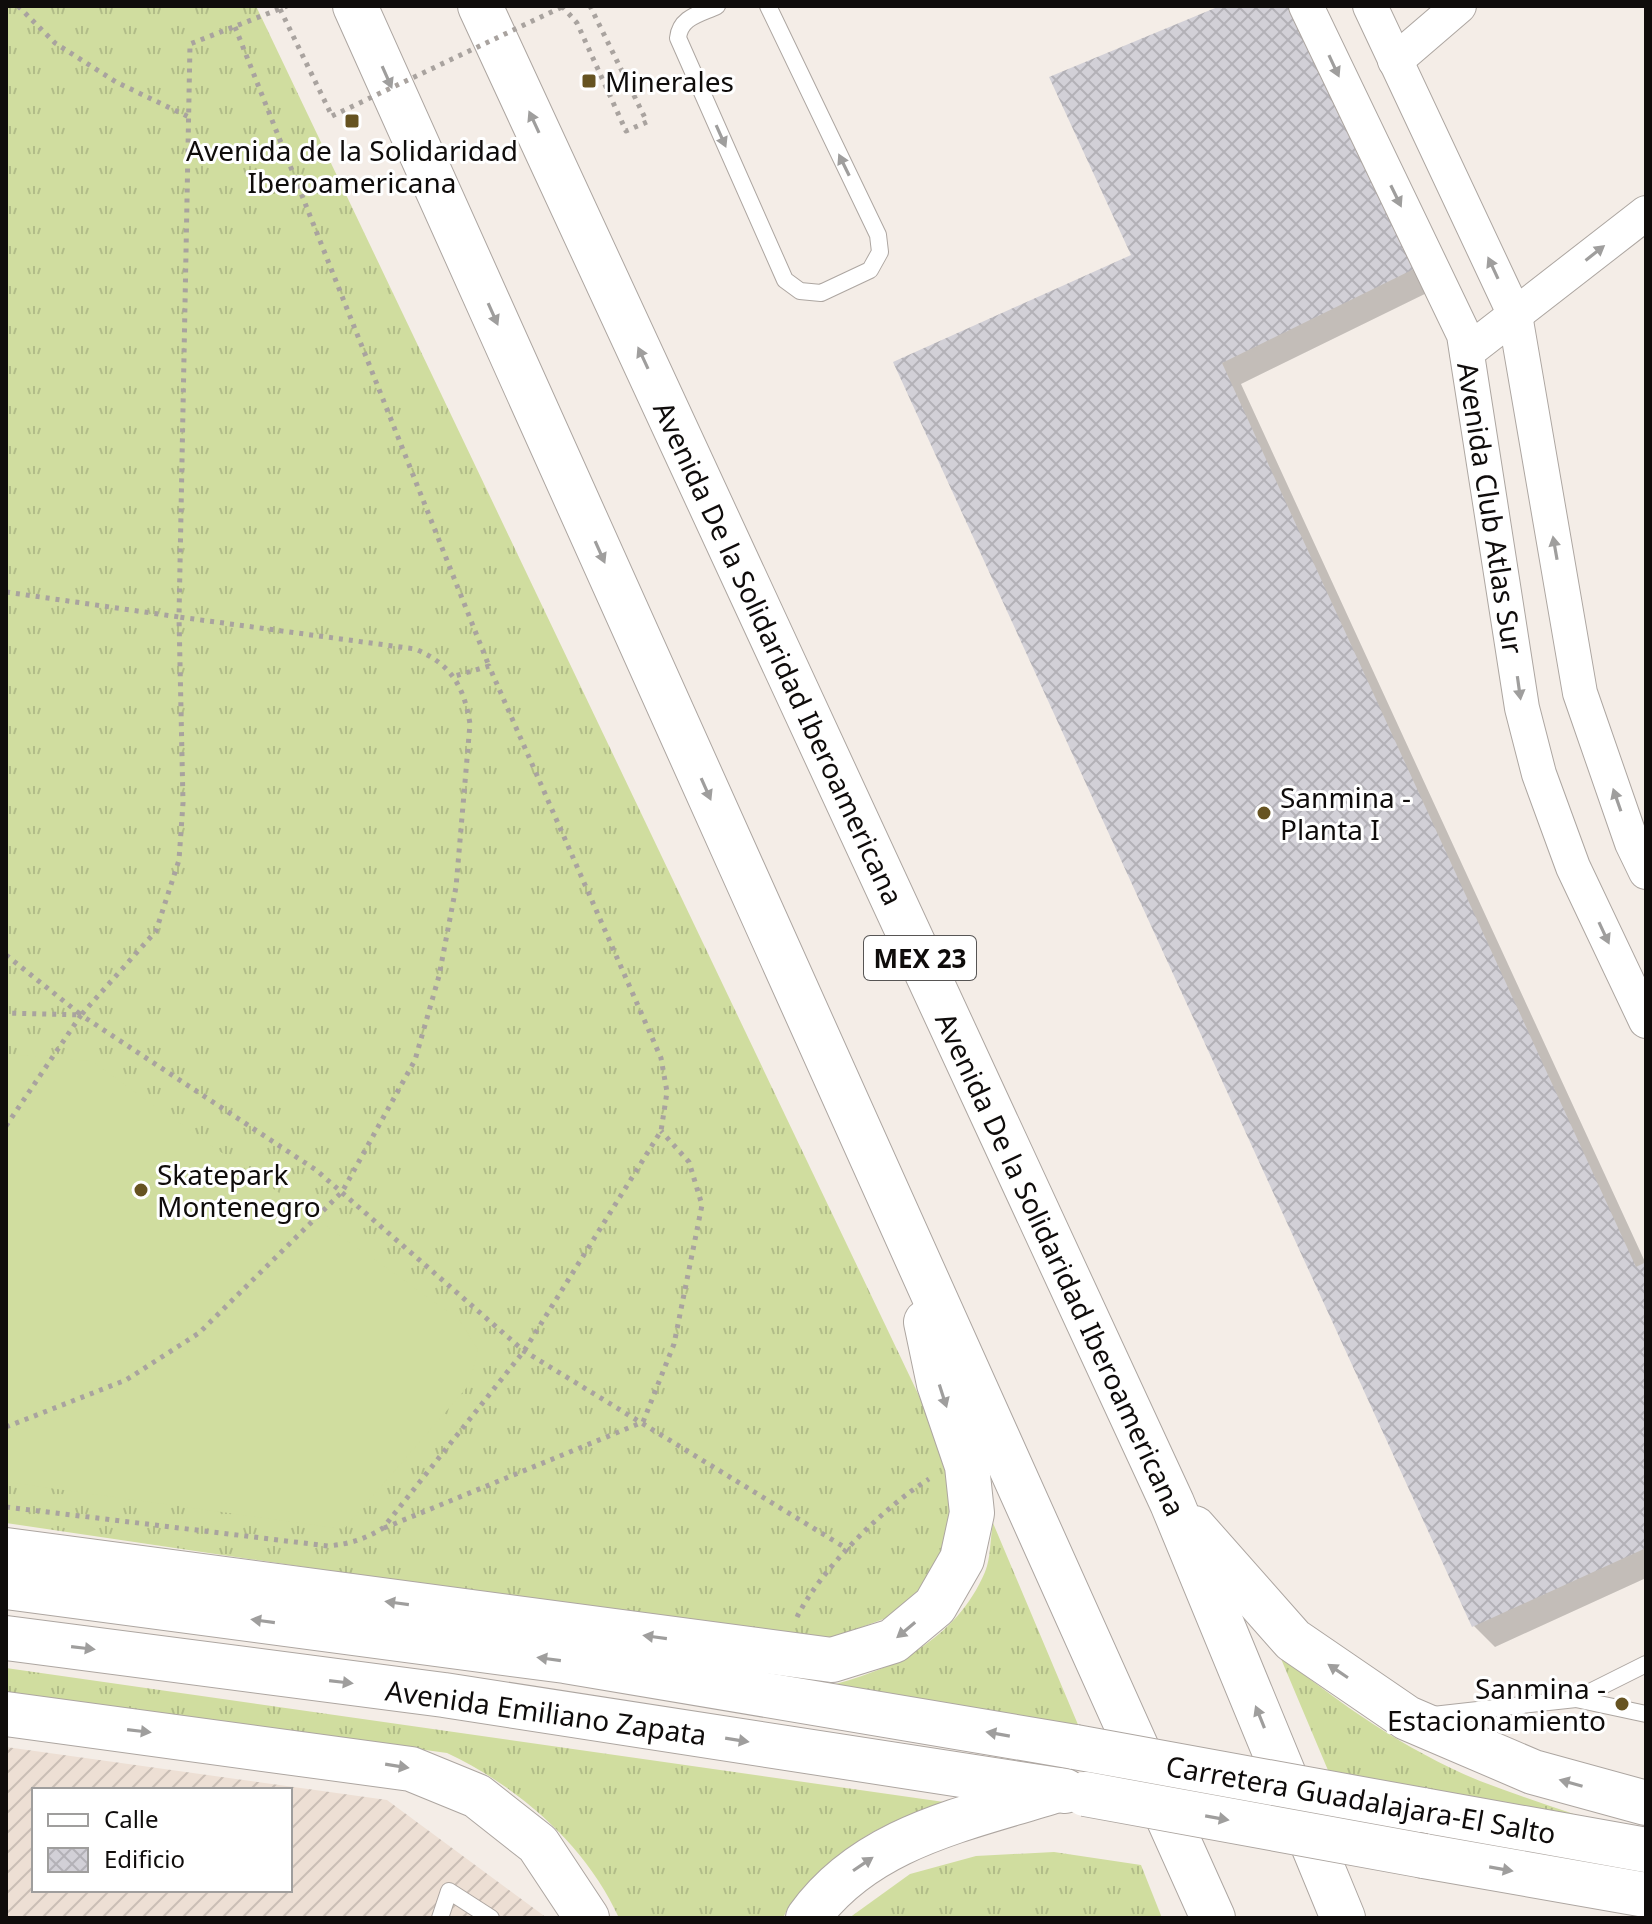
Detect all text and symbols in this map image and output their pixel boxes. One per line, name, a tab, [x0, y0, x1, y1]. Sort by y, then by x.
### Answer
one-way arrow	[1327, 54, 1340, 78]
place label: Minerales	[605, 62, 734, 100]
one-way arrow	[380, 65, 394, 89]
marker: Minerales	[580, 72, 598, 90]
one-way arrow	[527, 111, 540, 134]
marker: Avenida de la Solidaridad Iberoamericana	[343, 112, 361, 130]
one-way arrow	[714, 124, 728, 148]
place label: Avenida de la Solidaridad Iberoamericana	[186, 131, 518, 201]
one-way arrow	[837, 153, 851, 177]
one-way arrow	[1389, 185, 1403, 208]
one-way arrow	[1585, 245, 1605, 261]
one-way arrow	[1486, 257, 1500, 280]
one-way arrow	[487, 303, 500, 326]
one-way arrow	[636, 347, 650, 370]
street label: Avenida Club Atlas Sur	[1449, 359, 1533, 657]
street label: Avenida De la Solidaridad Iberoamericana	[645, 395, 913, 911]
one-way arrow	[1549, 535, 1561, 560]
one-way arrow	[593, 540, 607, 563]
one-way arrow	[1513, 676, 1526, 701]
one-way arrow	[700, 777, 713, 801]
place label: Sanmina - Planta I	[1280, 778, 1411, 848]
one-way arrow	[1610, 787, 1623, 811]
marker: Sanmina - Planta I	[1255, 804, 1273, 822]
one-way arrow	[1597, 921, 1611, 944]
road number: MEX 23	[864, 936, 976, 980]
street label: Avenida De la Solidaridad Iberoamericana	[927, 1006, 1195, 1522]
place label: Skatepark Montenegro	[157, 1155, 321, 1225]
marker: Skatepark Montenegro	[132, 1181, 150, 1199]
one-way arrow	[938, 1384, 950, 1408]
one-way arrow	[384, 1596, 409, 1609]
one-way arrow	[250, 1614, 275, 1627]
one-way arrow	[897, 1621, 917, 1638]
one-way arrow	[642, 1630, 667, 1643]
one-way arrow	[71, 1642, 96, 1655]
one-way arrow	[536, 1652, 561, 1665]
one-way arrow	[1327, 1664, 1349, 1679]
place label: Sanmina - Estacionamiento	[1387, 1669, 1606, 1739]
street label: Avenida Emiliano Zapata	[383, 1671, 709, 1753]
one-way arrow	[329, 1676, 354, 1689]
marker: Sanmina - Estacionamiento	[1613, 1695, 1631, 1713]
one-way arrow	[1253, 1704, 1266, 1728]
one-way arrow	[127, 1725, 152, 1738]
one-way arrow	[985, 1728, 1010, 1740]
one-way arrow	[725, 1734, 750, 1747]
street label: Carretera Guadalajara-El Salto	[1163, 1746, 1559, 1852]
one-way arrow	[384, 1760, 409, 1773]
one-way arrow	[1558, 1776, 1583, 1788]
legend	[32, 1788, 292, 1892]
text: Calle	[104, 1802, 159, 1835]
one-way arrow	[1204, 1813, 1229, 1825]
text: Edificio	[104, 1842, 185, 1875]
one-way arrow	[853, 1857, 874, 1872]
one-way arrow	[1488, 1864, 1513, 1876]

